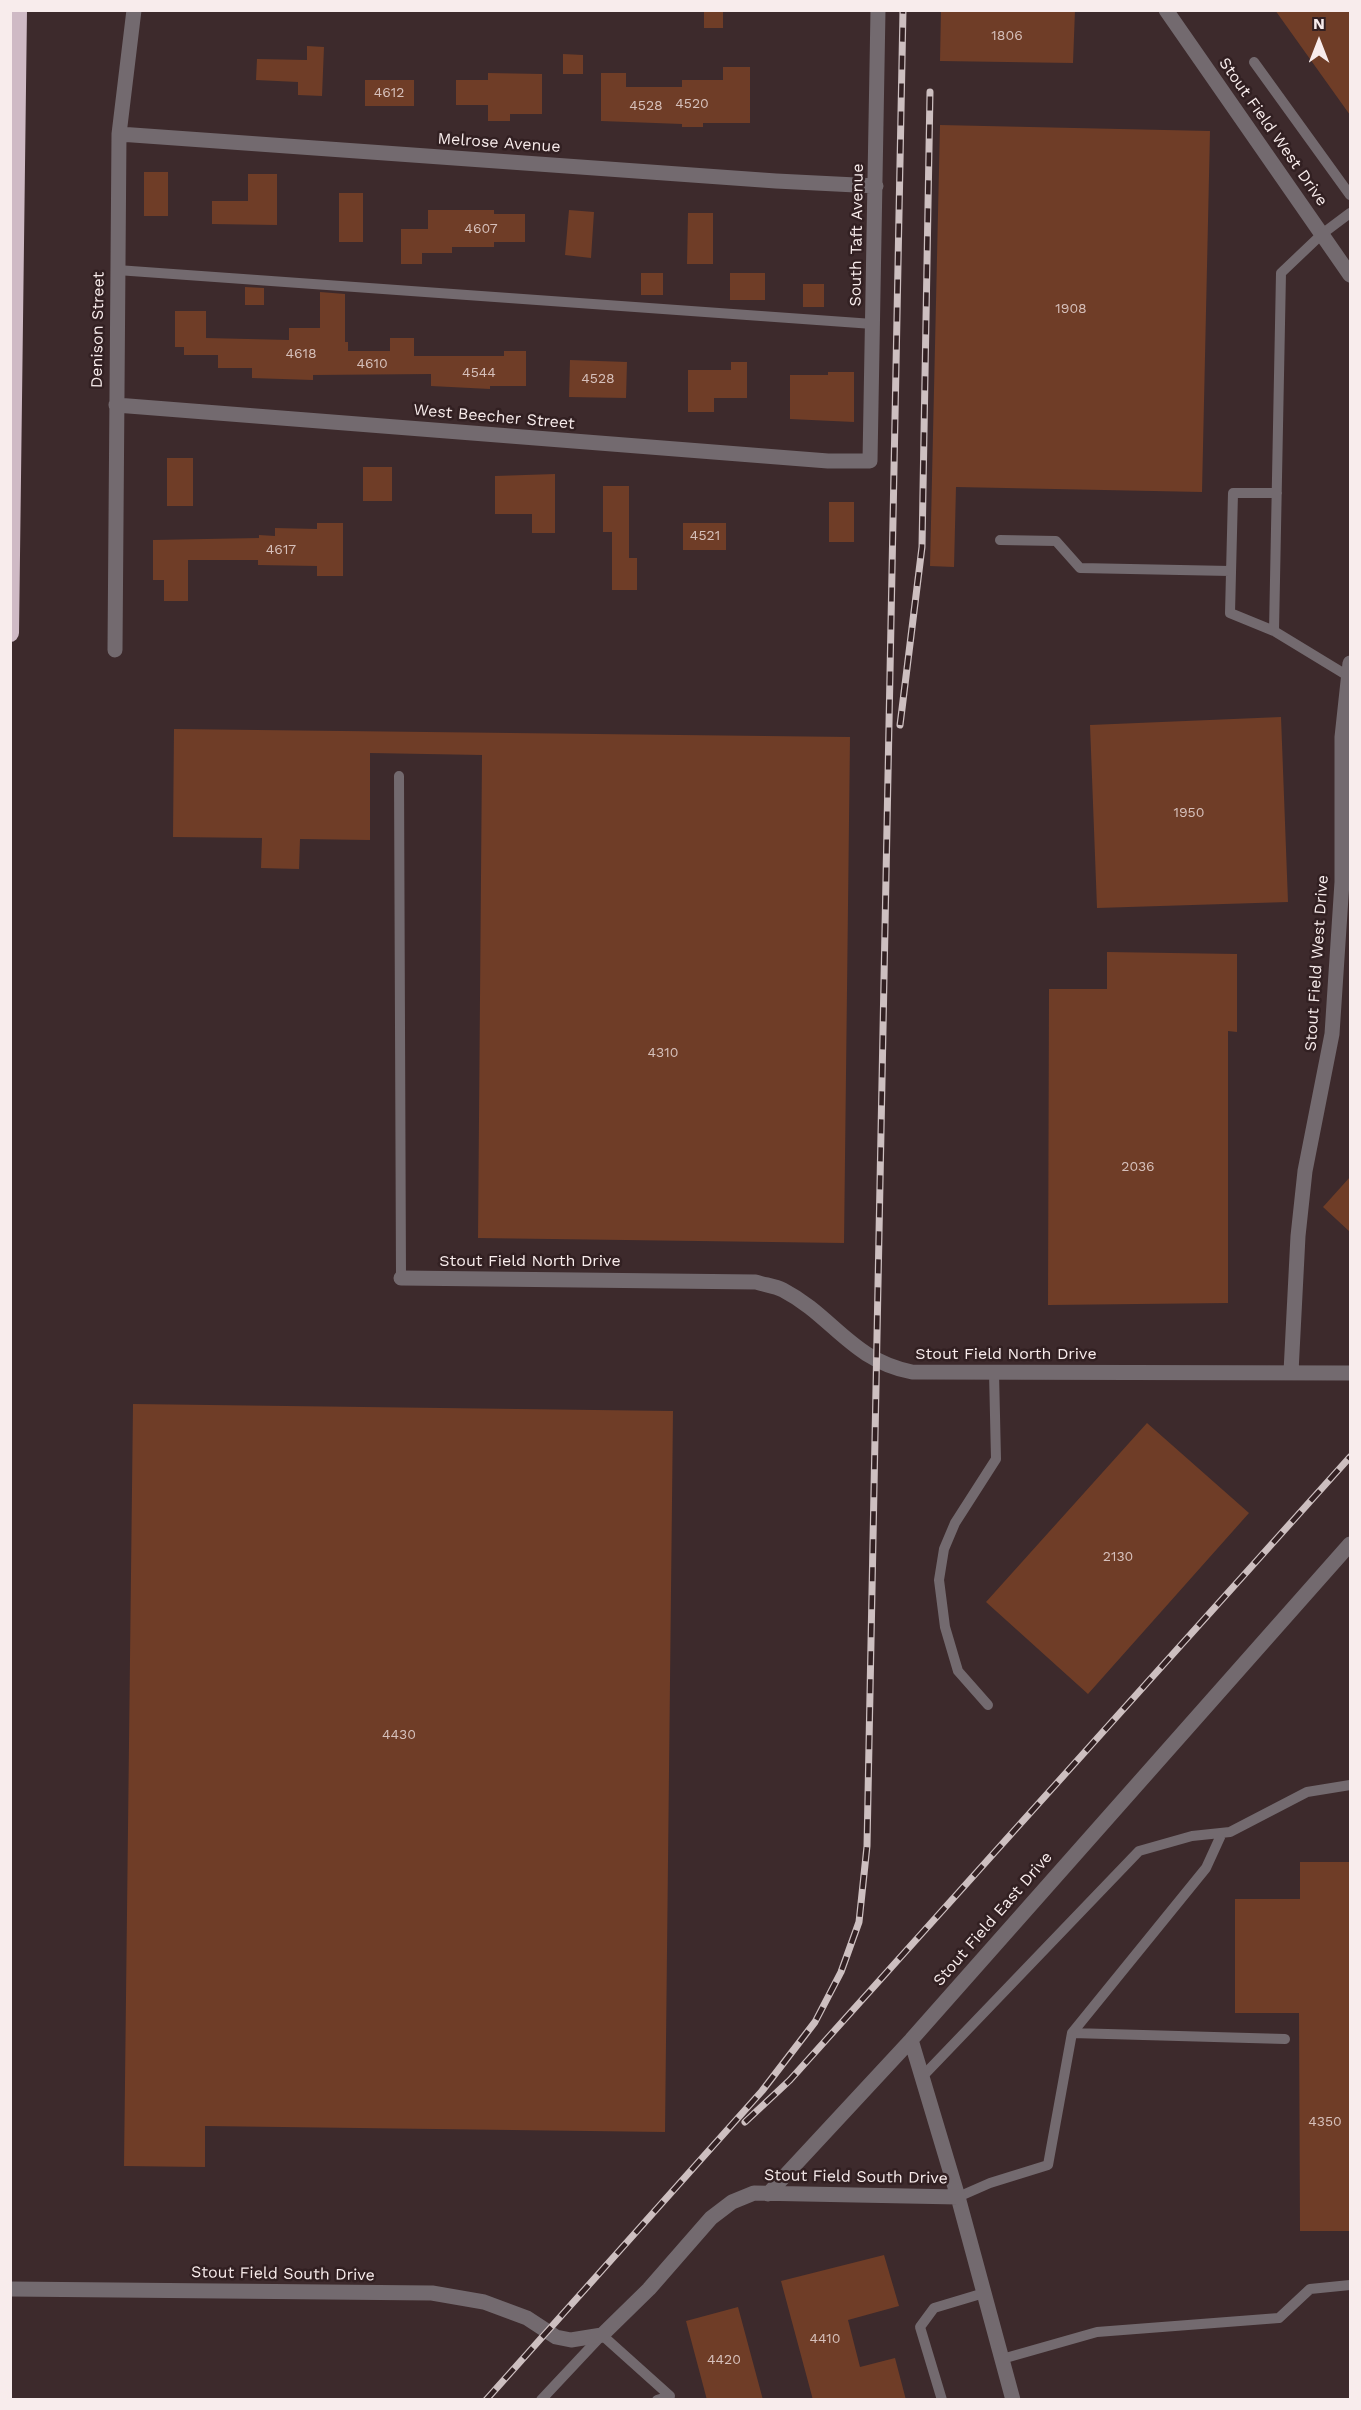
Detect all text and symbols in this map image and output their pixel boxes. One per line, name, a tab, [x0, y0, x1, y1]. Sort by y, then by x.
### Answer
north arrow	[1289, 12, 1349, 72]
text: N	[1313, 14, 1325, 33]
house number: 1806	[991, 28, 1023, 44]
street label: Stout Field West Drive	[1214, 54, 1332, 210]
house number: 4612	[374, 85, 404, 101]
house number: 4520	[675, 96, 709, 112]
house number: 4528	[629, 98, 663, 114]
street label: Melrose Avenue	[437, 129, 561, 157]
street label: South Taft Avenue	[846, 163, 868, 307]
house number: 4607	[464, 221, 498, 237]
street label: Denison Street	[87, 272, 109, 388]
house number: 1908	[1055, 301, 1087, 317]
house number: 4618	[285, 346, 317, 362]
house number: 4610	[356, 356, 388, 372]
house number: 4544	[462, 365, 496, 381]
house number: 4528	[581, 371, 615, 387]
street label: West Beecher Street	[413, 400, 575, 434]
house number: 4521	[690, 528, 720, 544]
house number: 4617	[266, 542, 296, 558]
house number: 1950	[1174, 805, 1204, 821]
street label: Stout Field West Drive	[1301, 874, 1333, 1052]
house number: 4310	[648, 1045, 678, 1061]
house number: 2036	[1121, 1159, 1155, 1175]
street label: Stout Field North Drive	[439, 1251, 621, 1271]
street label: Stout Field North Drive	[915, 1344, 1097, 1364]
house number: 2130	[1103, 1549, 1133, 1565]
house number: 4430	[382, 1727, 416, 1743]
street label: Stout Field East Drive	[929, 1848, 1057, 1990]
house number: 4350	[1308, 2114, 1342, 2130]
street label: Stout Field South Drive	[764, 2166, 948, 2188]
street label: Stout Field South Drive	[191, 2263, 375, 2285]
house number: 4410	[809, 2331, 841, 2347]
house number: 4420	[707, 2352, 741, 2368]

